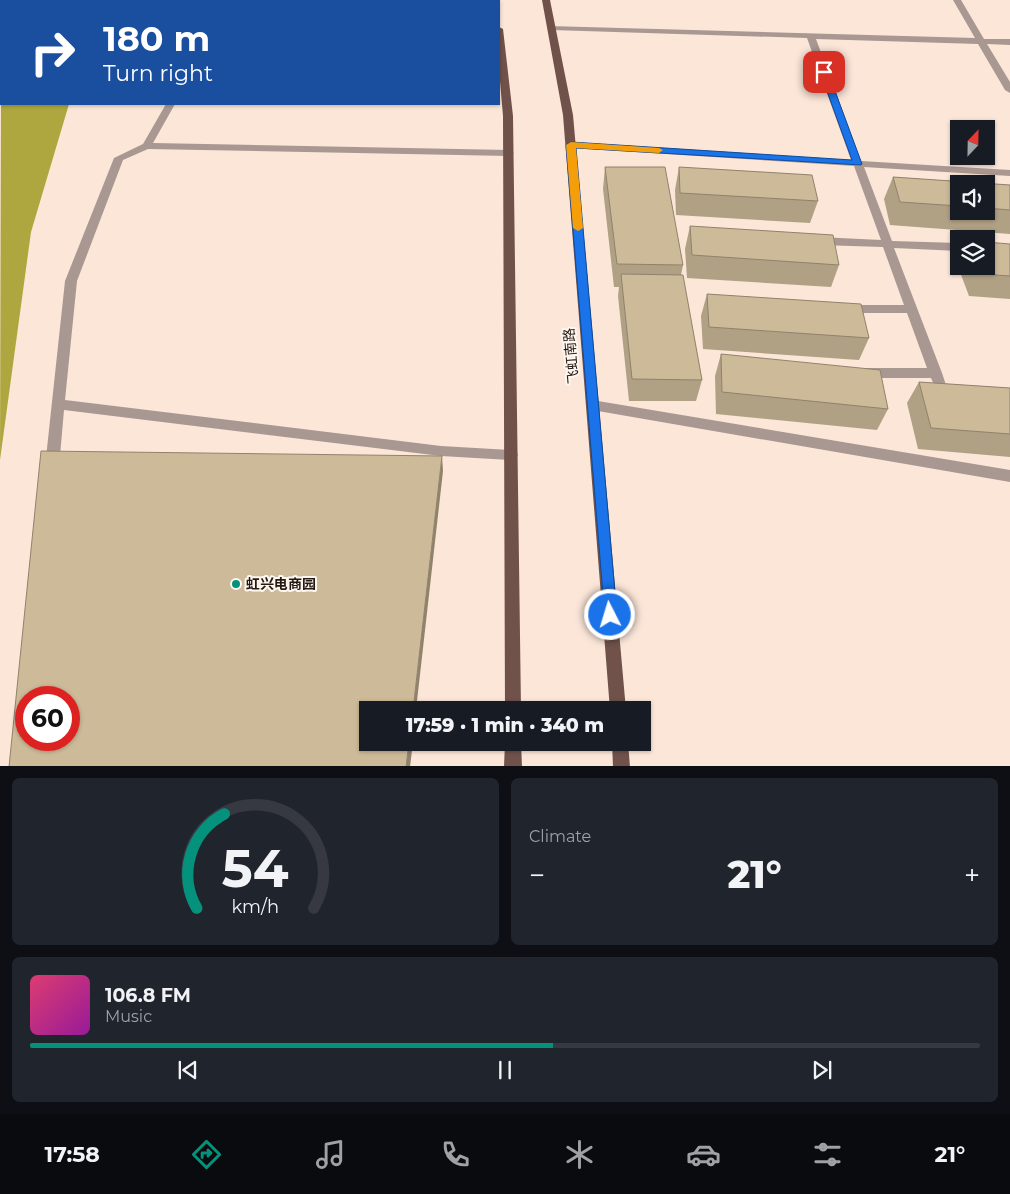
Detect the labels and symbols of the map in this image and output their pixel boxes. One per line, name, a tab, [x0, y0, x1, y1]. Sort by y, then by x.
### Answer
pin	[803, 51, 845, 93]
north arrow	[950, 120, 995, 165]
street label: 飞虹南路	[560, 327, 582, 385]
place label: 虹兴电商园	[246, 575, 316, 593]
marker: 虹兴电商园	[230, 578, 242, 590]
position arrow	[583, 588, 635, 640]
speed limit sign: 60	[15, 686, 80, 751]

